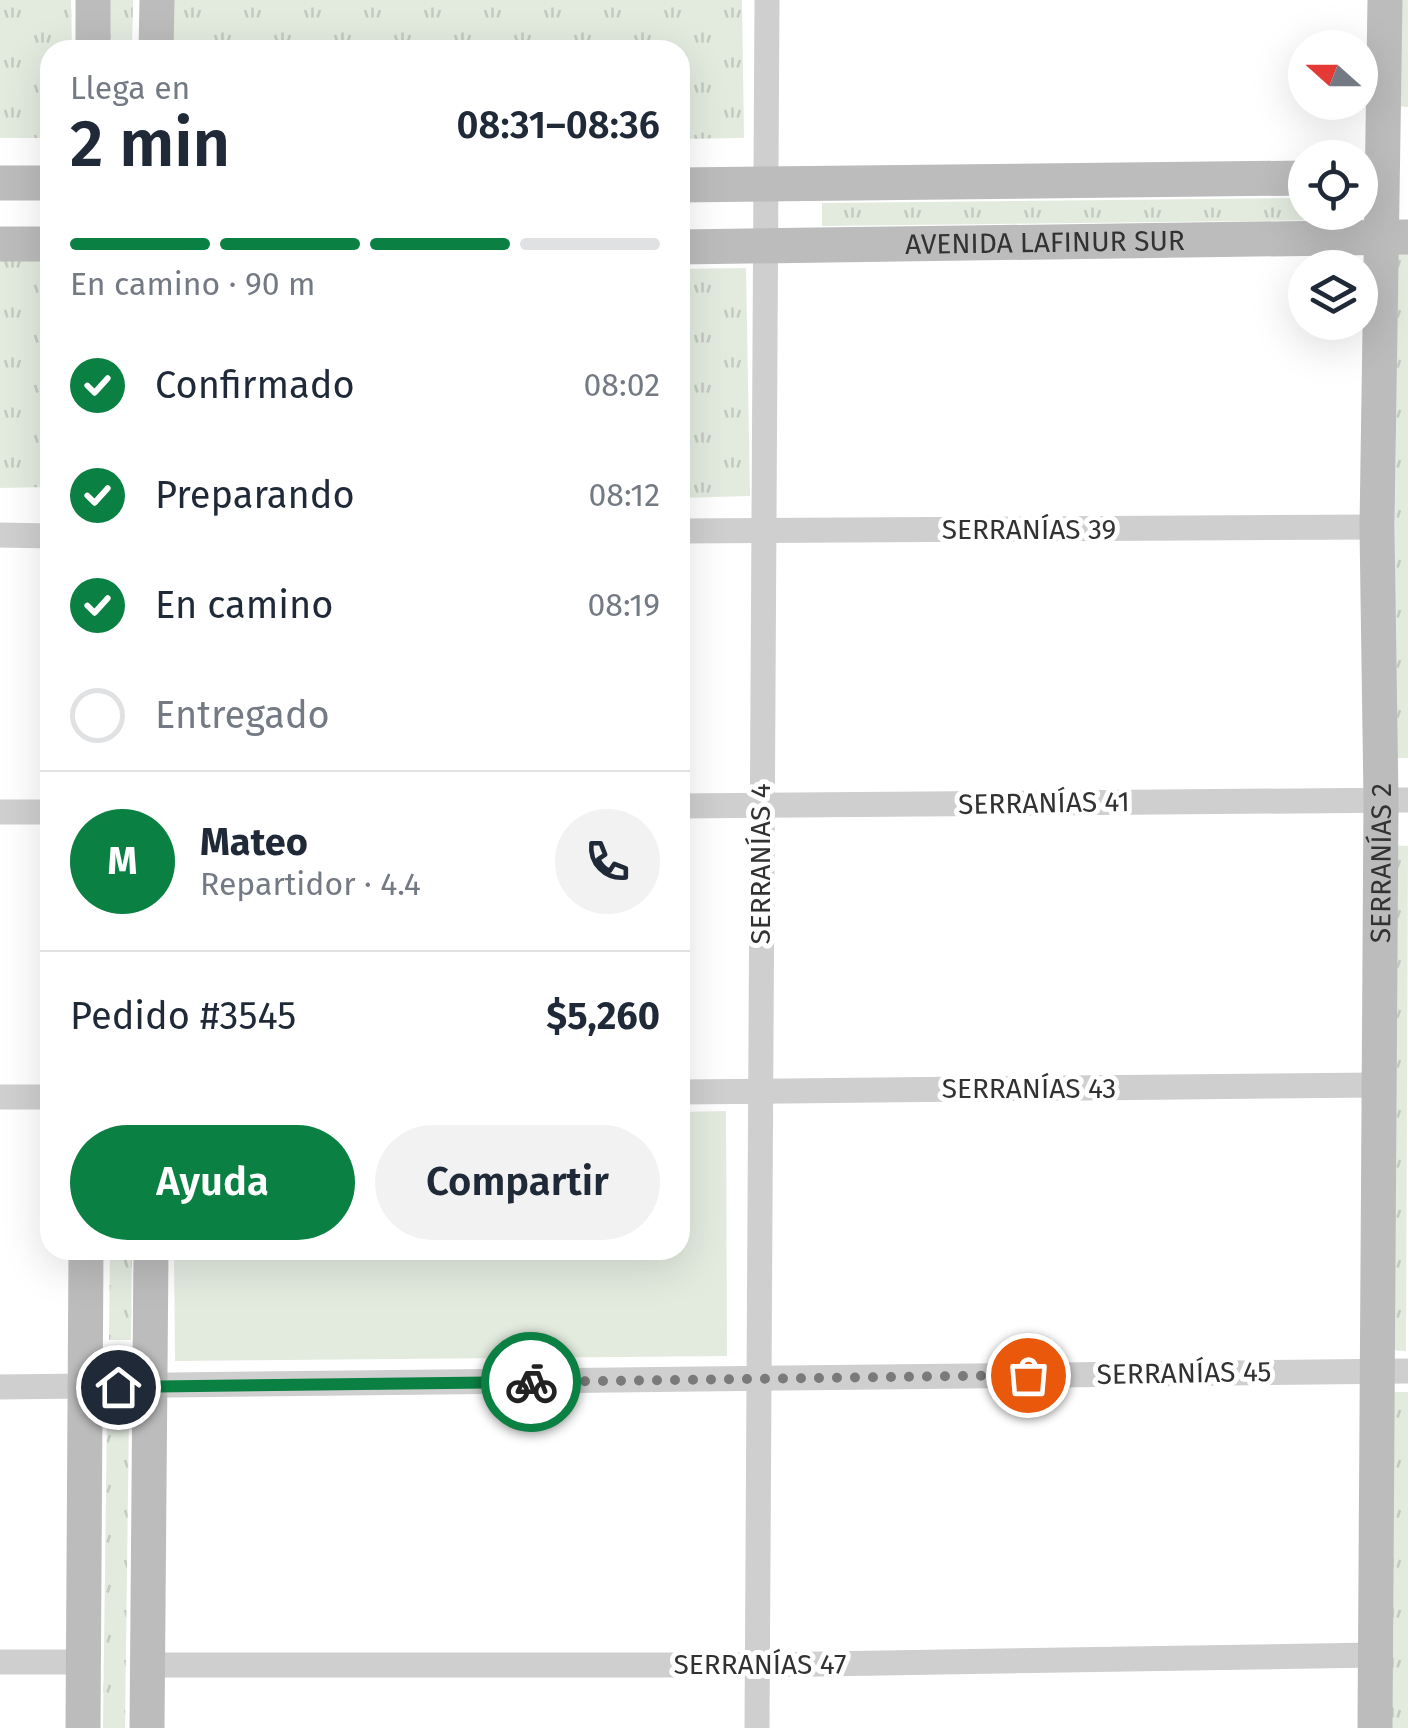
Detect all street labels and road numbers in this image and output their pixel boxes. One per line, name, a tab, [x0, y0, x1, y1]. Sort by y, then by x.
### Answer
street label: AVENIDA LAFINUR SUR	[905, 224, 1185, 260]
street label: SERRANÍAS 39	[942, 513, 1116, 546]
street label: SERRANÍAS 4	[744, 783, 777, 945]
street label: SERRANÍAS 2	[1364, 783, 1398, 943]
street label: SERRANÍAS 41	[958, 785, 1130, 821]
street label: SERRANÍAS 43	[942, 1072, 1116, 1105]
street label: SERRANÍAS 45	[1096, 1355, 1272, 1391]
street label: SERRANÍAS 47	[674, 1648, 846, 1681]

